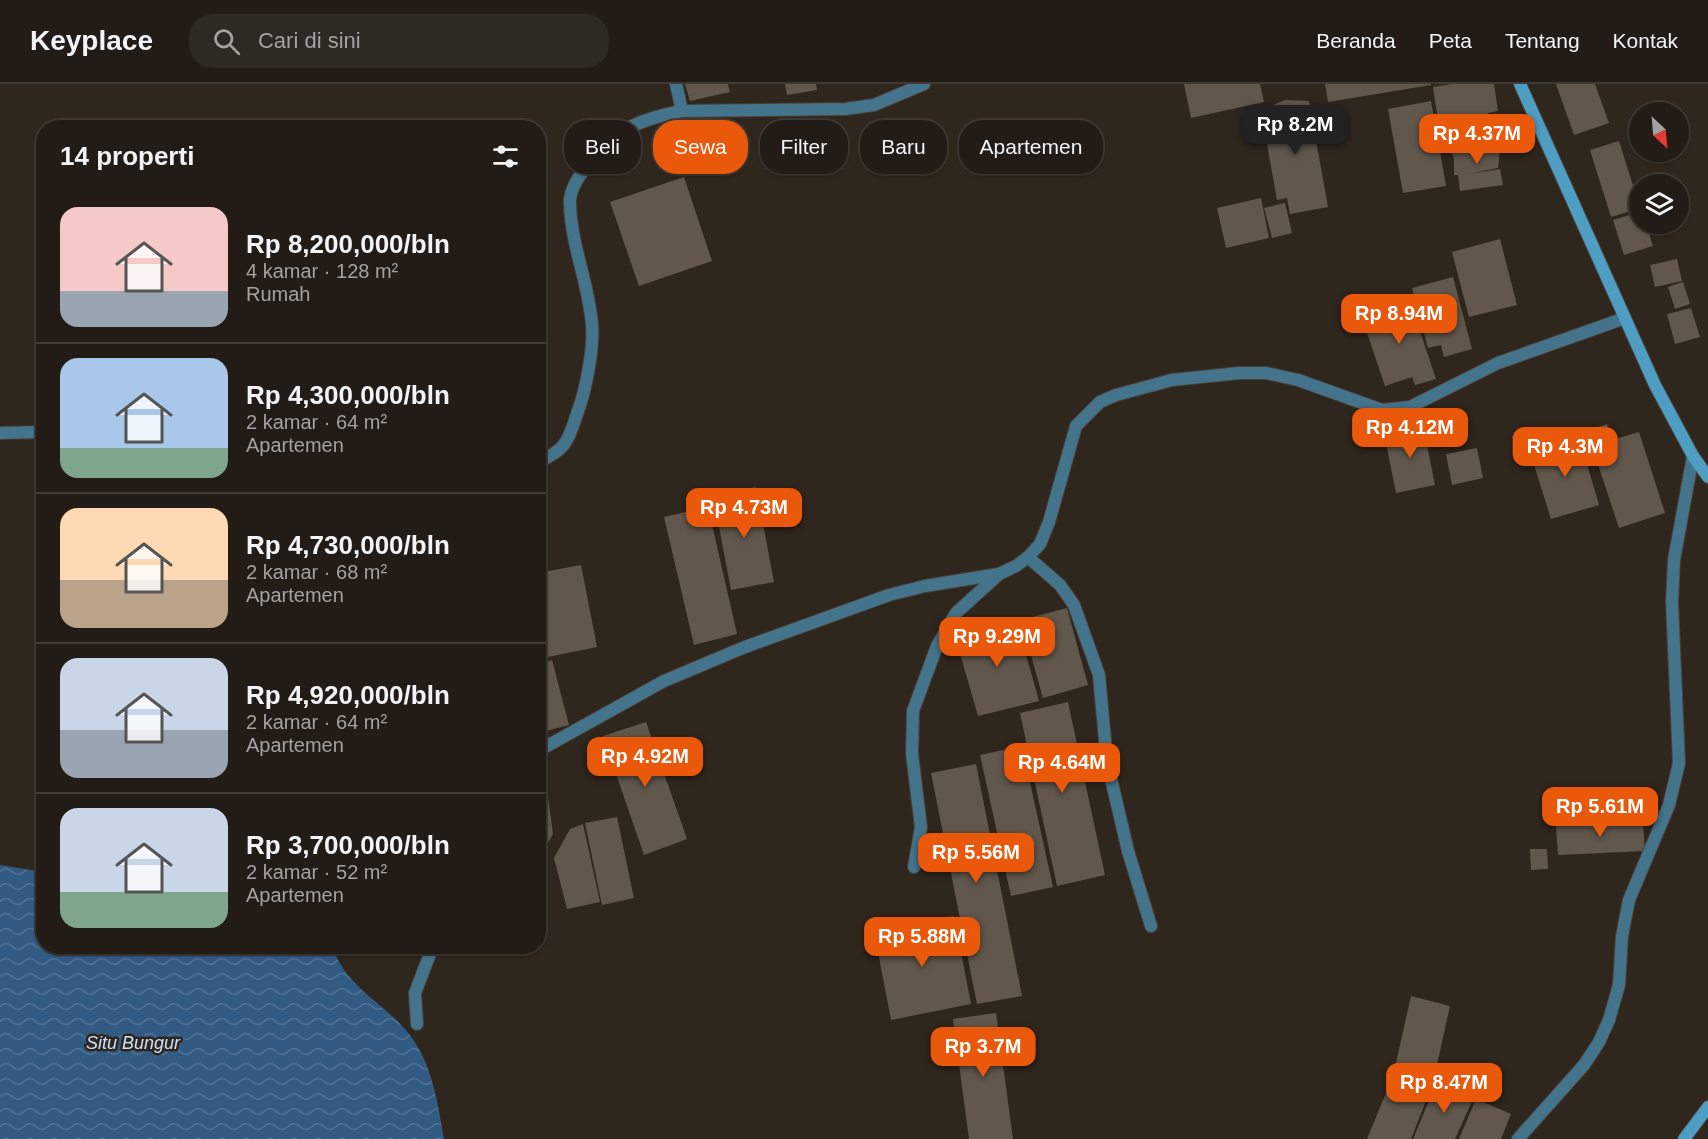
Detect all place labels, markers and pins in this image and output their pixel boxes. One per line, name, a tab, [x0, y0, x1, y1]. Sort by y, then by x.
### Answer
pin: Rp 8.2M	[1240, 105, 1350, 156]
pin: Rp 4.37M	[1415, 114, 1539, 165]
pin: Rp 8.94M	[1337, 294, 1461, 345]
pin: Rp 4.12M	[1348, 408, 1472, 459]
pin: Rp 4.3M	[1510, 427, 1620, 478]
pin: Rp 4.73M	[682, 488, 806, 539]
pin: Rp 9.29M	[935, 617, 1059, 668]
pin: Rp 4.92M	[583, 737, 707, 788]
pin: Rp 4.64M	[1000, 743, 1124, 794]
pin: Rp 5.61M	[1538, 787, 1662, 838]
pin: Rp 5.56M	[914, 833, 1038, 884]
pin: Rp 5.88M	[860, 917, 984, 968]
pin: Rp 3.7M	[928, 1027, 1038, 1078]
pin: Rp 8.47M	[1382, 1063, 1506, 1114]

